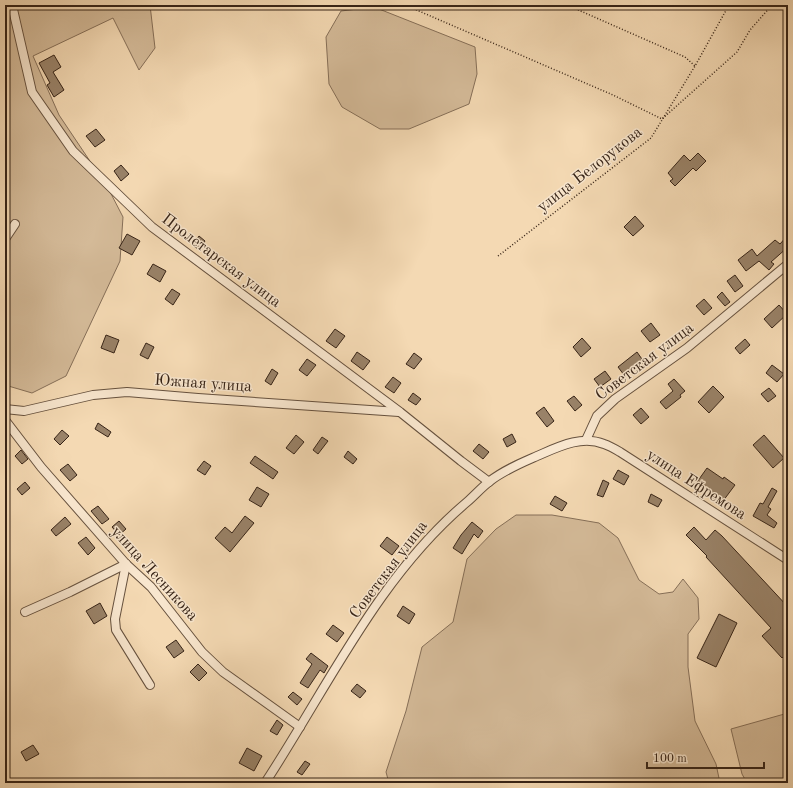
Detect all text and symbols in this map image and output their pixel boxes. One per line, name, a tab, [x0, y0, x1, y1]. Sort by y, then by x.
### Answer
street label: улица Белорукова	[535, 124, 645, 216]
street label: Пролетарская улица	[158, 211, 284, 311]
street label: Советская улица	[593, 320, 697, 404]
street label: Южная улица	[154, 373, 252, 395]
street label: улица Ефремова	[643, 447, 749, 523]
street label: Советская улица	[347, 518, 431, 622]
street label: улица Лесникова	[108, 524, 201, 624]
scale bar	[647, 744, 764, 770]
text: 100 m	[653, 753, 687, 765]

